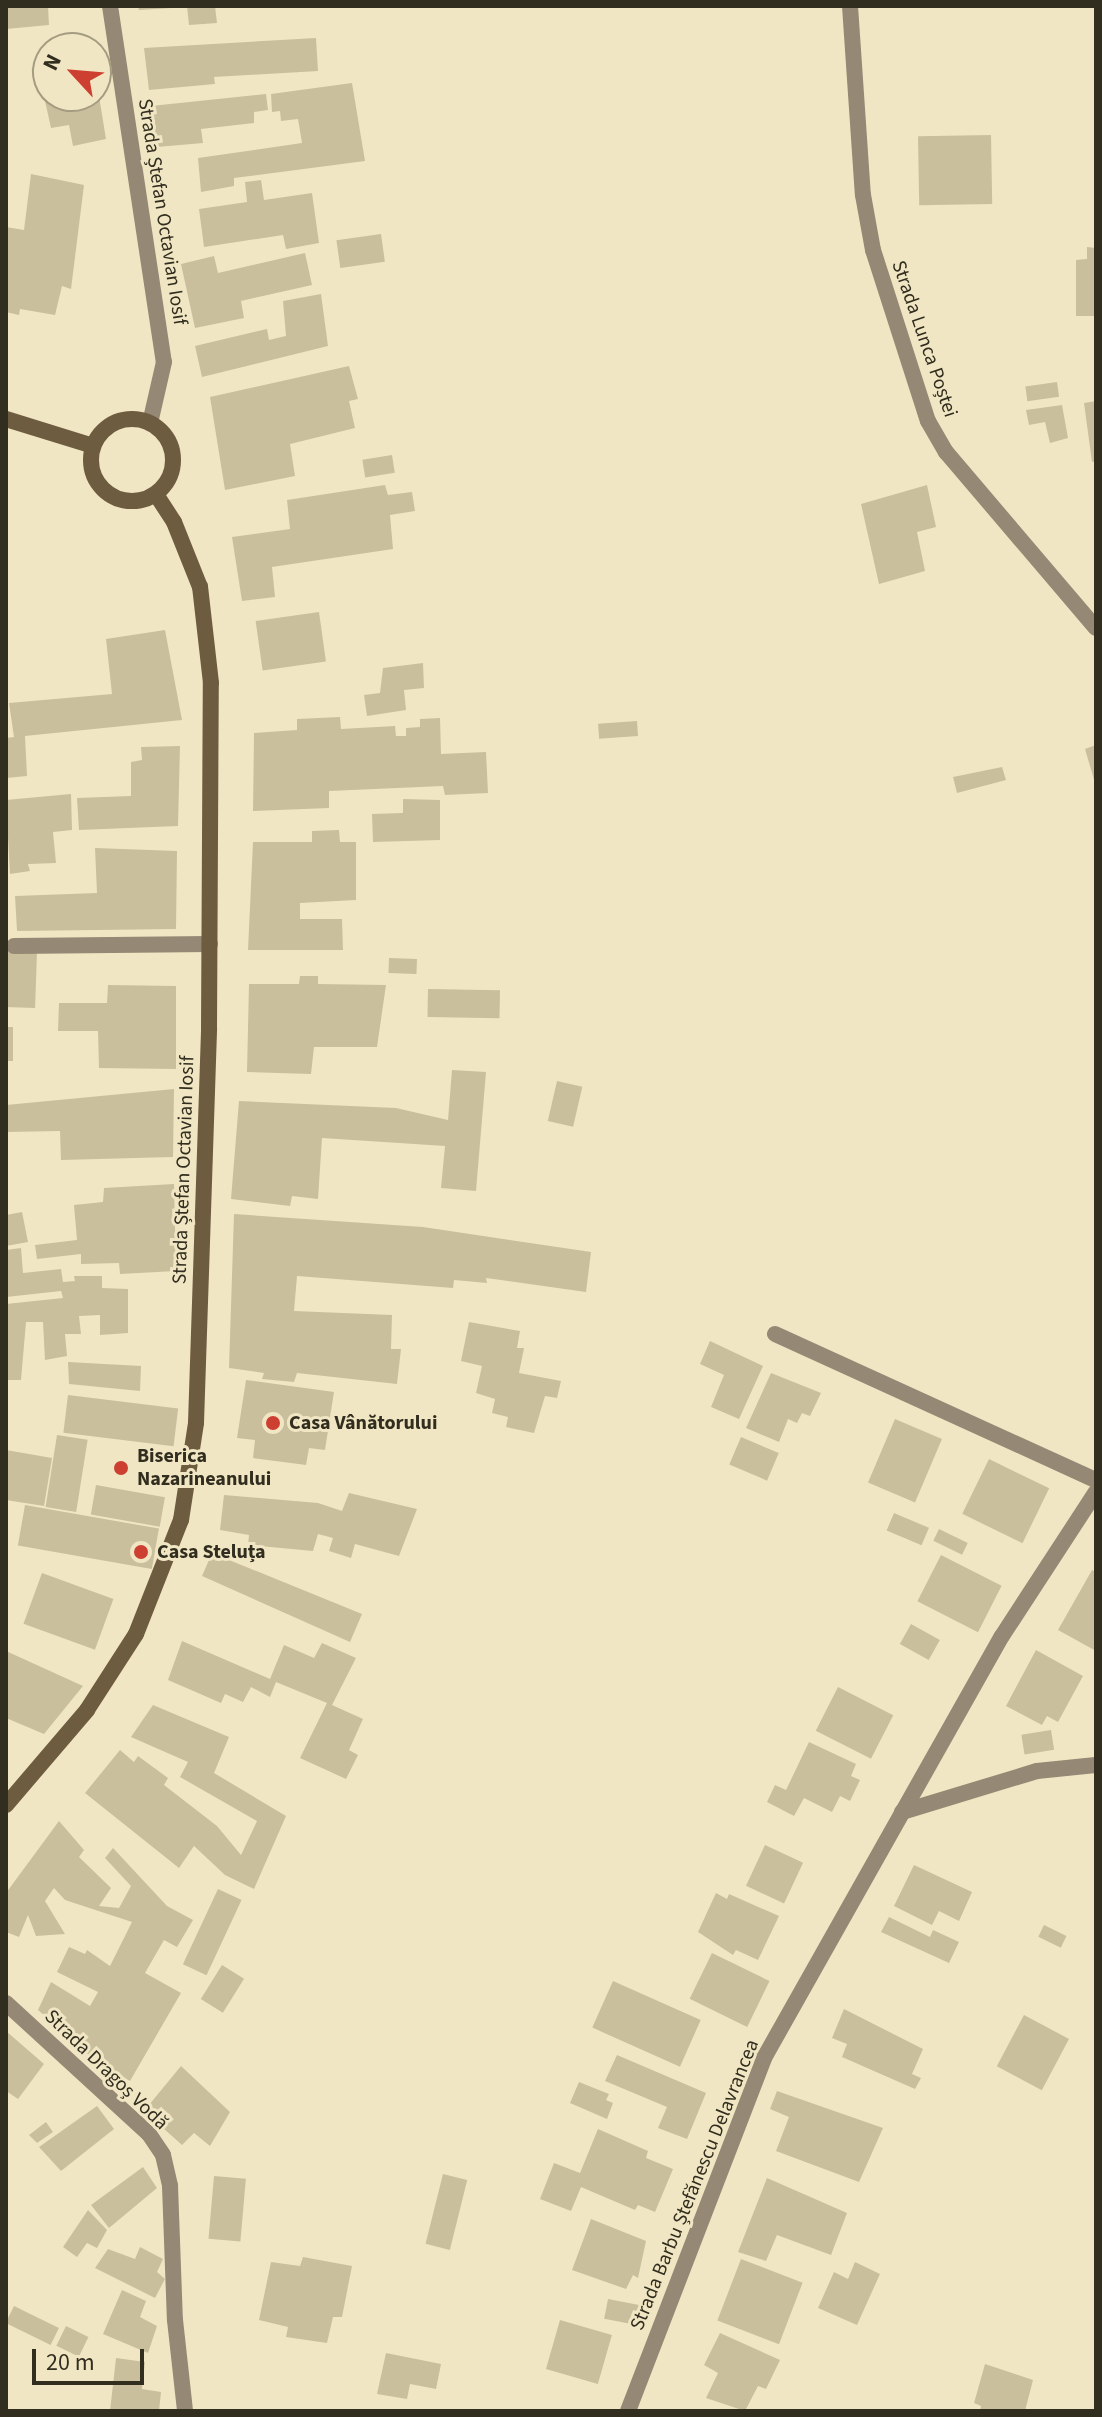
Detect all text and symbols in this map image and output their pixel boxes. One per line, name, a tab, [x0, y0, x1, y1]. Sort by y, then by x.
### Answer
north arrow	[32, 32, 112, 112]
text: N	[35, 49, 70, 76]
street label: Strada Ștefan Octavian Iosif	[132, 97, 192, 327]
street label: Strada Lunca Poștei	[886, 258, 962, 420]
street label: Strada Ștefan Octavian Iosif	[168, 1055, 200, 1285]
place label: Casa Vânătorului	[289, 1411, 437, 1435]
marker: Casa Vânătorului	[264, 1414, 282, 1432]
place label: Biserica Nazarineanului	[137, 1444, 271, 1491]
marker: Biserica Nazarineanului	[112, 1459, 130, 1477]
place label: Casa Steluța	[157, 1540, 266, 1564]
marker: Casa Steluța	[132, 1543, 150, 1561]
street label: Strada Dragoș Vodă	[39, 2005, 173, 2135]
street label: Strada Barbu Ștefănescu Delavrancea	[626, 2036, 764, 2334]
scale bar	[36, 2333, 148, 2383]
text: 20 m	[46, 2345, 95, 2380]

